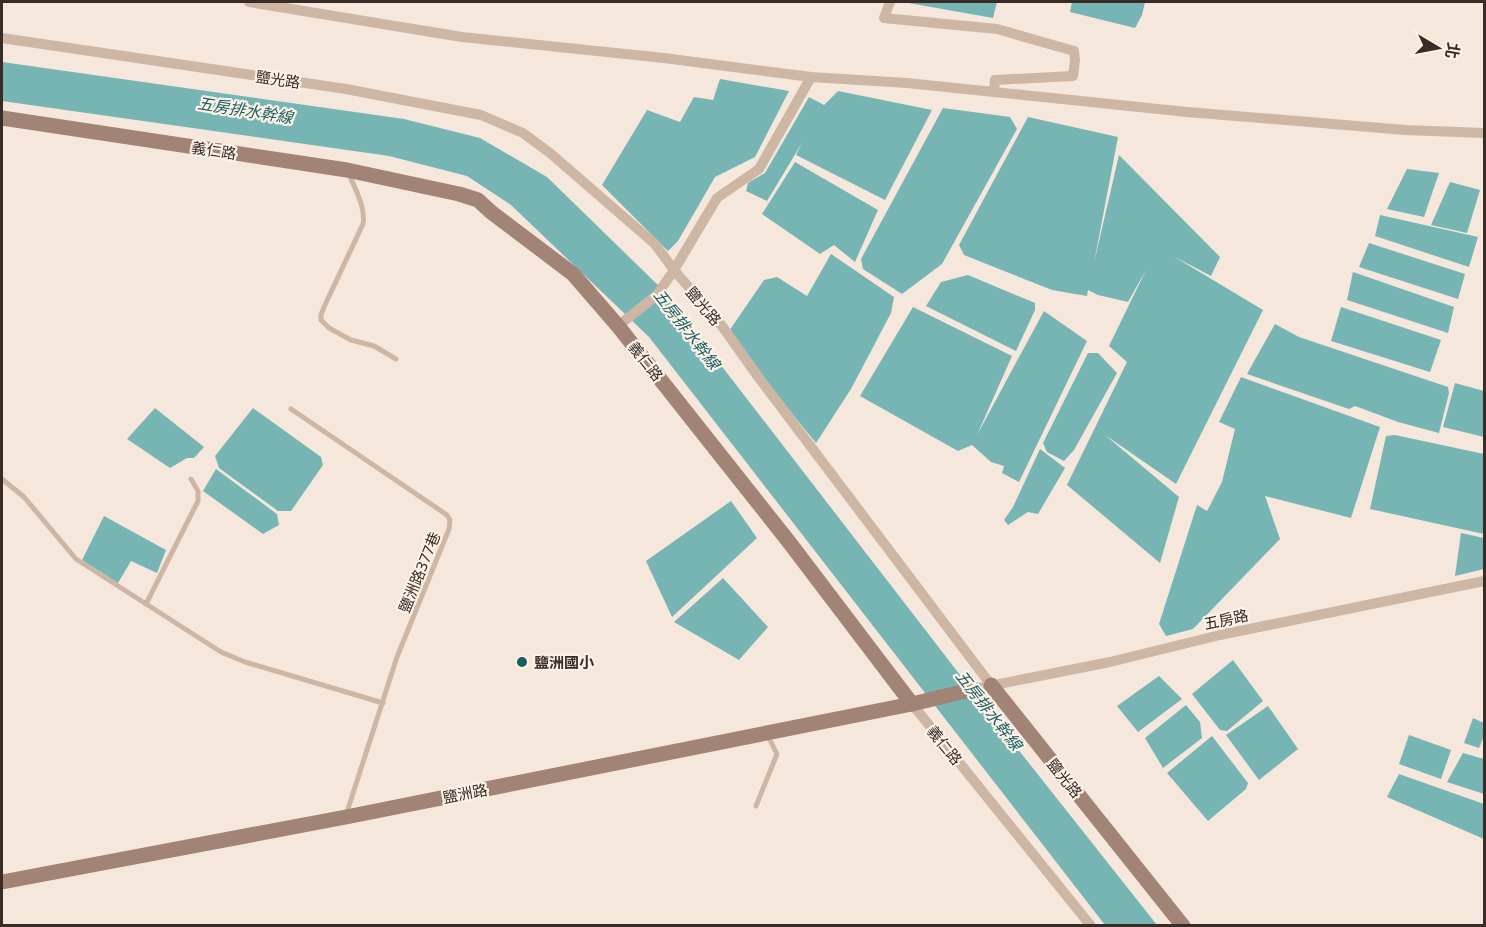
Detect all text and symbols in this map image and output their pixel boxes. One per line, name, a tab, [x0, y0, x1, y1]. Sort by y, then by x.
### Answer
north arrow	[1408, 18, 1468, 78]
text: 北	[1441, 41, 1465, 60]
street label: 鹽光路	[254, 66, 302, 92]
water label: 五房排水幹線	[196, 92, 296, 129]
street label: 義仁路	[190, 137, 238, 163]
street label: 鹽光路	[682, 282, 726, 330]
water label: 五房排水幹線	[649, 284, 726, 375]
street label: 義仁路	[624, 337, 668, 385]
street label: 鹽洲路377巷	[394, 529, 444, 615]
street label: 五房路	[1202, 605, 1250, 633]
place label: 鹽洲國小	[534, 652, 595, 672]
marker: 鹽洲國小	[515, 655, 529, 669]
water label: 五房排水幹線	[951, 665, 1028, 756]
street label: 義仁路	[923, 721, 967, 769]
street label: 鹽光路	[1043, 754, 1087, 802]
street label: 鹽洲路	[441, 779, 489, 807]

